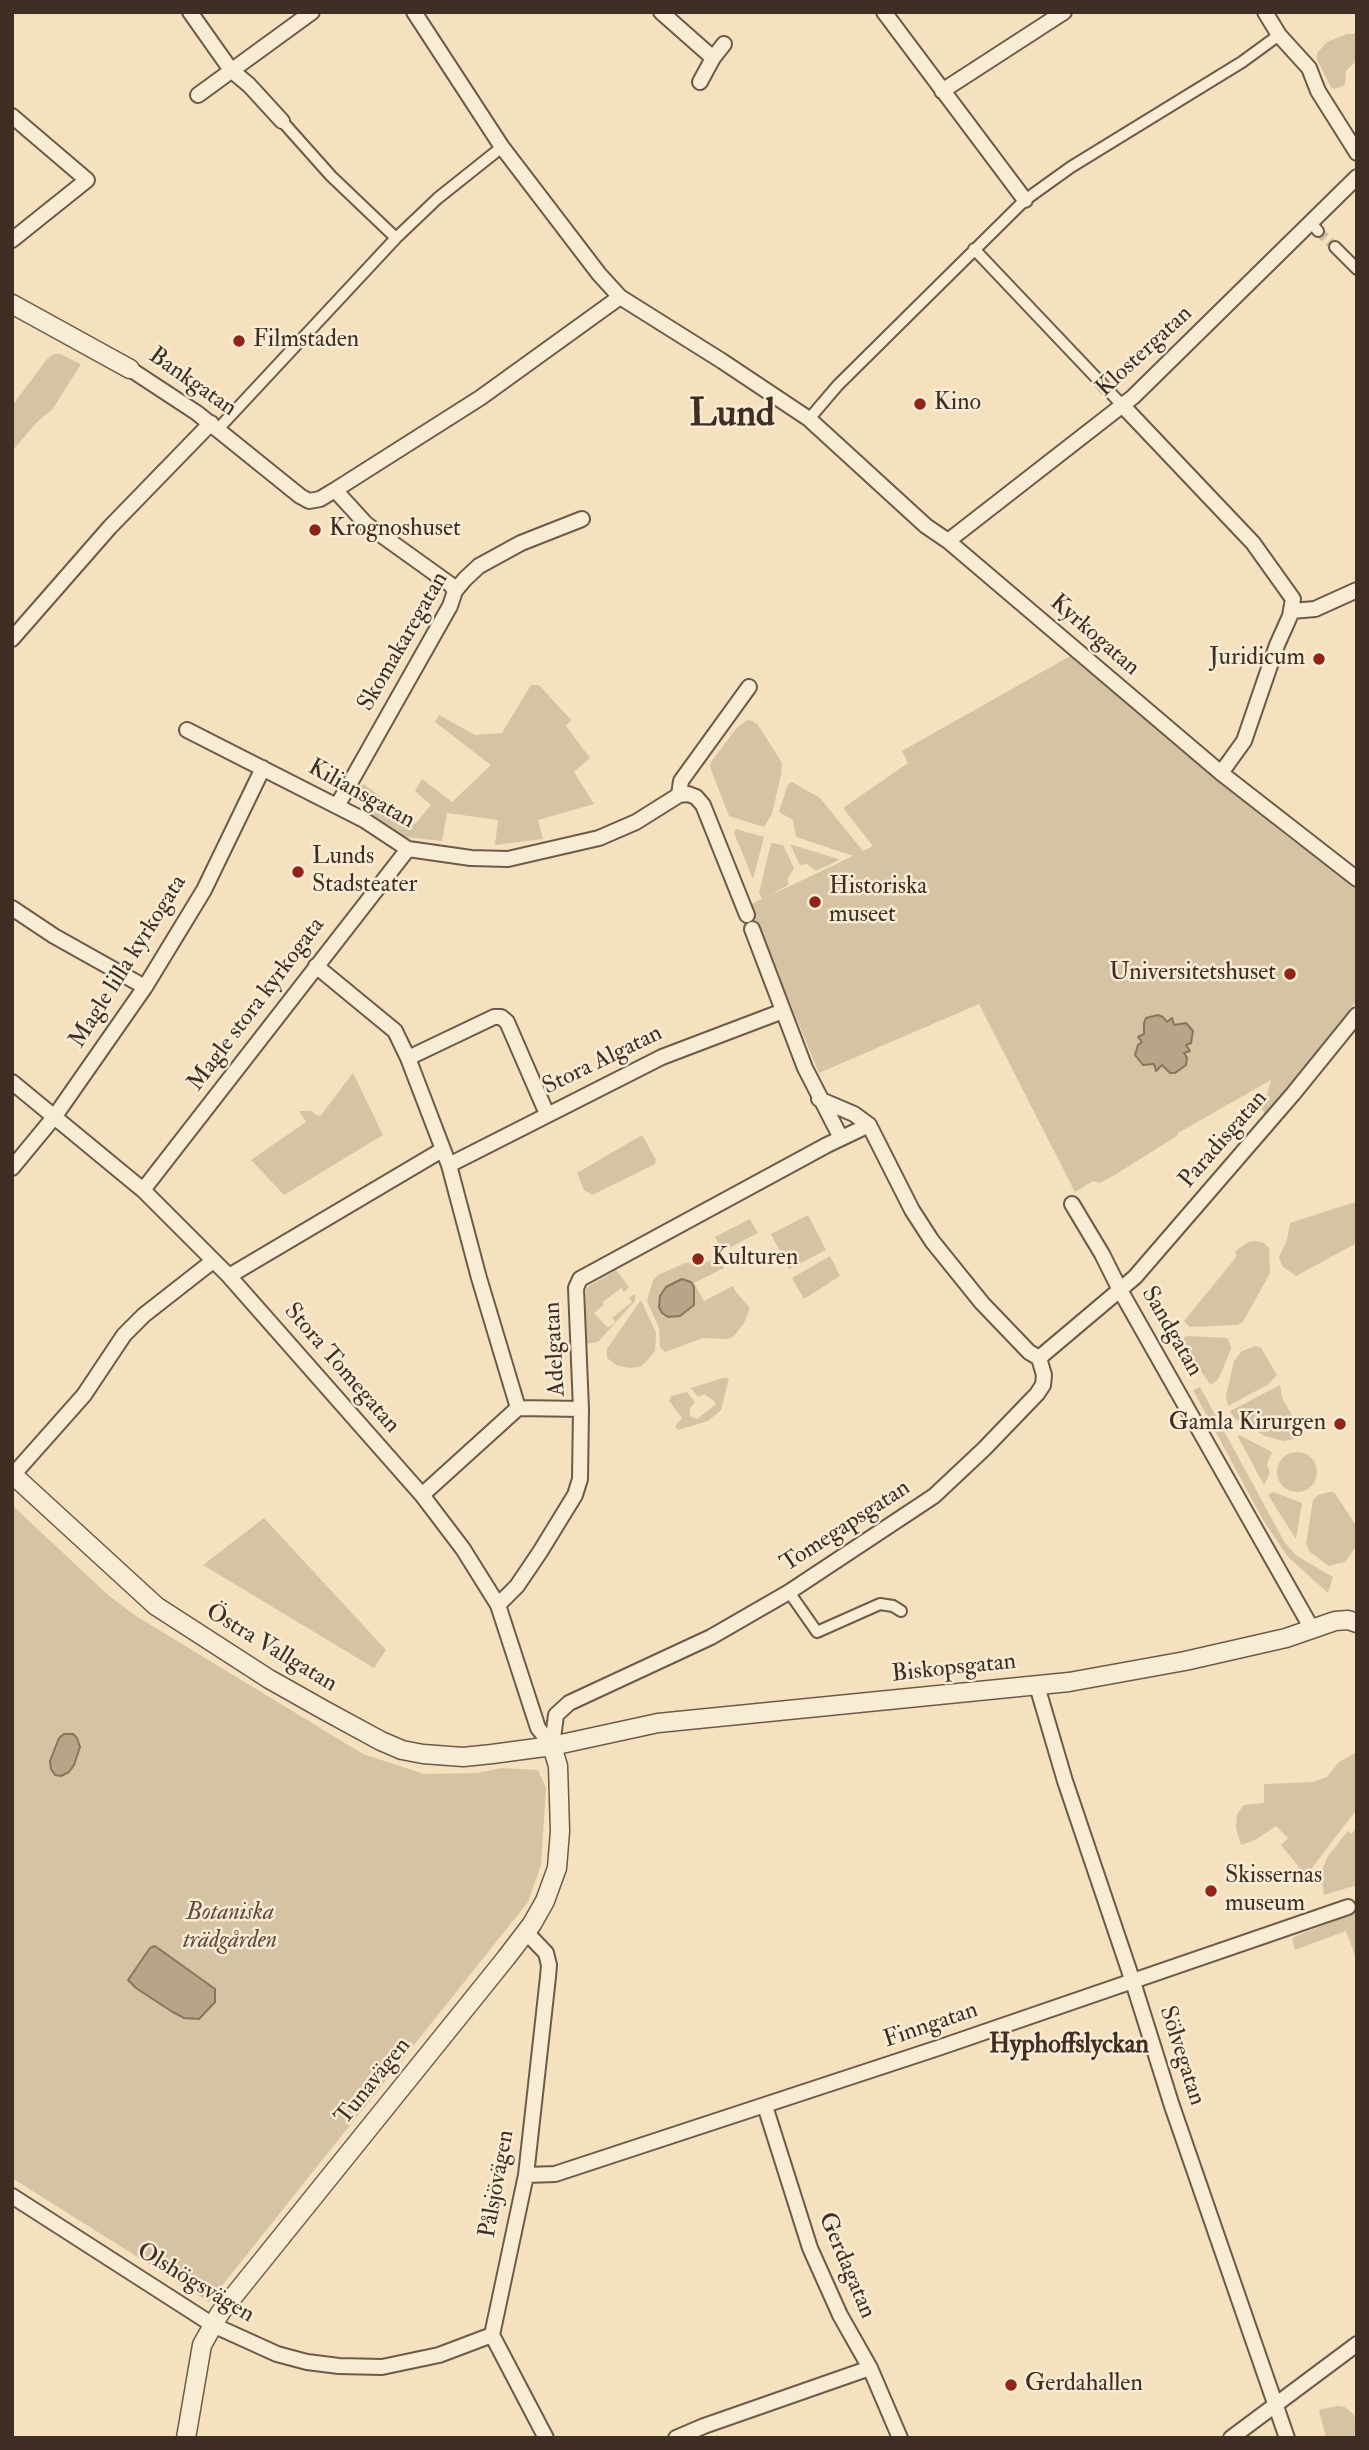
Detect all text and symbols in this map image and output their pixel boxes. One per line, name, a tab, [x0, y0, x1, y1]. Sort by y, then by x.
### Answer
street label: Klostergatan	[1091, 300, 1199, 404]
place label: Filmstaden	[253, 327, 359, 355]
marker: Filmstaden	[231, 333, 247, 349]
street label: Bankgatan	[142, 342, 242, 424]
place label: Kino	[934, 390, 981, 418]
district label: Lund	[689, 394, 775, 440]
marker: Kino	[912, 396, 928, 412]
place label: Krognoshuset	[329, 516, 461, 544]
marker: Krognoshuset	[307, 522, 323, 538]
street label: Skomakaregatan	[352, 567, 456, 717]
street label: Kyrkogatan	[1043, 589, 1145, 683]
place label: Juridicum	[1209, 645, 1305, 673]
marker: Juridicum	[1311, 651, 1327, 667]
street label: Kiliansgatan	[302, 754, 420, 836]
place label: Lunds Stadsteater	[312, 844, 417, 900]
marker: Lunds Stadsteater	[290, 864, 306, 880]
street label: Magle lilla kyrkogata	[64, 870, 194, 1054]
place label: Historiska museet	[829, 874, 927, 930]
marker: Historiska museet	[807, 894, 823, 910]
street label: Magle stora kyrkogata	[182, 912, 332, 1098]
place label: Universitetshuset	[1110, 960, 1276, 988]
marker: Universitetshuset	[1282, 966, 1298, 982]
street label: Stora Algatan	[538, 1020, 668, 1102]
street label: Paradisgatan	[1174, 1085, 1274, 1195]
place label: Kulturen	[712, 1245, 798, 1273]
marker: Kulturen	[690, 1251, 706, 1267]
street label: Sandgatan	[1134, 1282, 1208, 1382]
street label: Stora Tomegatan	[277, 1298, 405, 1440]
street label: Adelgatan	[539, 1301, 573, 1397]
place label: Gamla Kirurgen	[1169, 1410, 1326, 1438]
marker: Gamla Kirurgen	[1332, 1416, 1348, 1432]
street label: Tomegapsgatan	[776, 1474, 916, 1580]
street label: Östra Vallgatan	[200, 1598, 342, 1700]
street label: Biskopsgatan	[890, 1648, 1018, 1690]
place label: Skissernas museum	[1225, 1863, 1322, 1919]
marker: Skissernas museum	[1203, 1883, 1219, 1899]
park label: Botaniska trädgården	[183, 1900, 277, 1956]
street label: Finngatan	[880, 1996, 982, 2056]
street label: Sölvegatan	[1151, 2003, 1211, 2109]
district label: Hyphoffslyckan	[989, 2030, 1149, 2062]
street label: Tunavägen	[330, 2033, 418, 2131]
street label: Pålsjövägen	[474, 2128, 522, 2240]
street label: Gerdagatan	[811, 2209, 881, 2323]
street label: Olshögsvägen	[131, 2238, 259, 2330]
place label: Gerdahallen	[1025, 2371, 1143, 2399]
marker: Gerdahallen	[1003, 2377, 1019, 2393]

